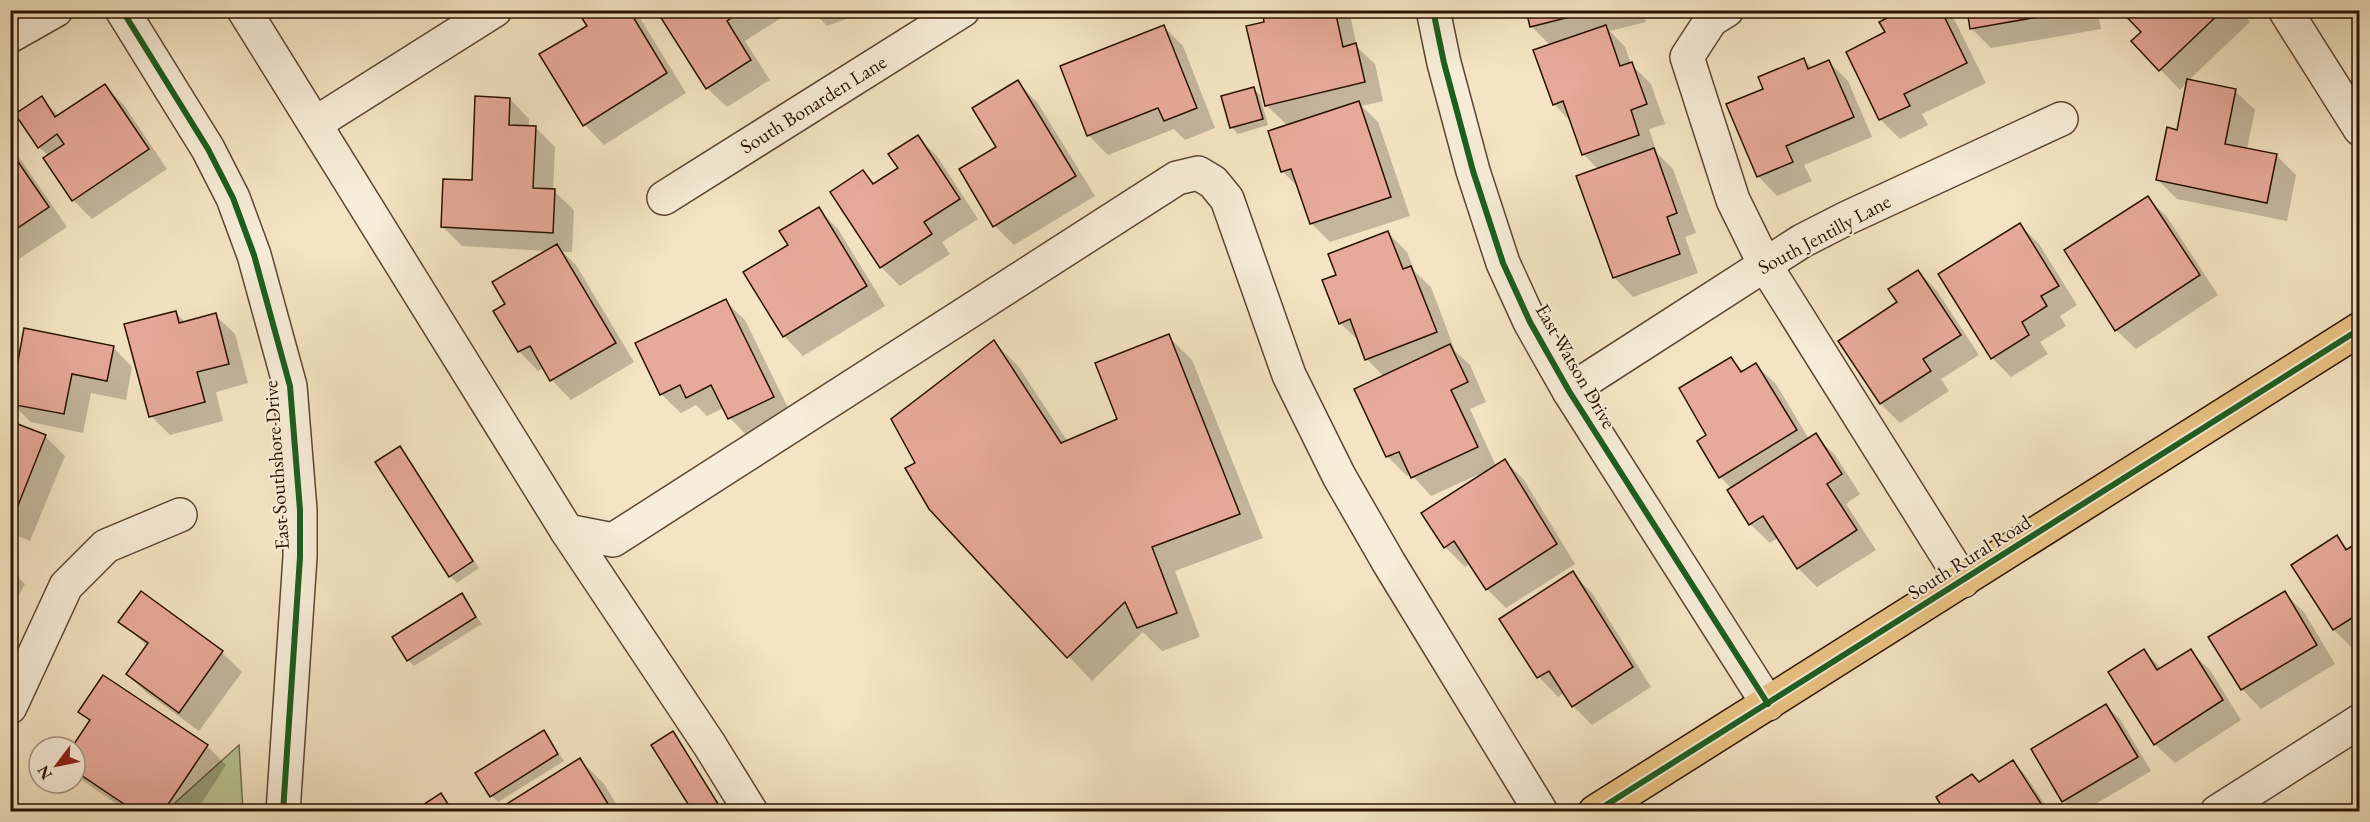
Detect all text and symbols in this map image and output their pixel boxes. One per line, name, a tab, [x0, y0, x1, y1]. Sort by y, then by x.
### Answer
street label: South Bonarden Lane	[735, 48, 891, 159]
street label: South Jentilly Lane	[1753, 188, 1895, 280]
street label: East Watson Drive	[1530, 299, 1622, 433]
street label: East Southshore Drive	[257, 379, 295, 551]
street label: South Rural Road	[1903, 508, 2036, 605]
north arrow	[27, 735, 87, 795]
text: N	[32, 762, 57, 784]

